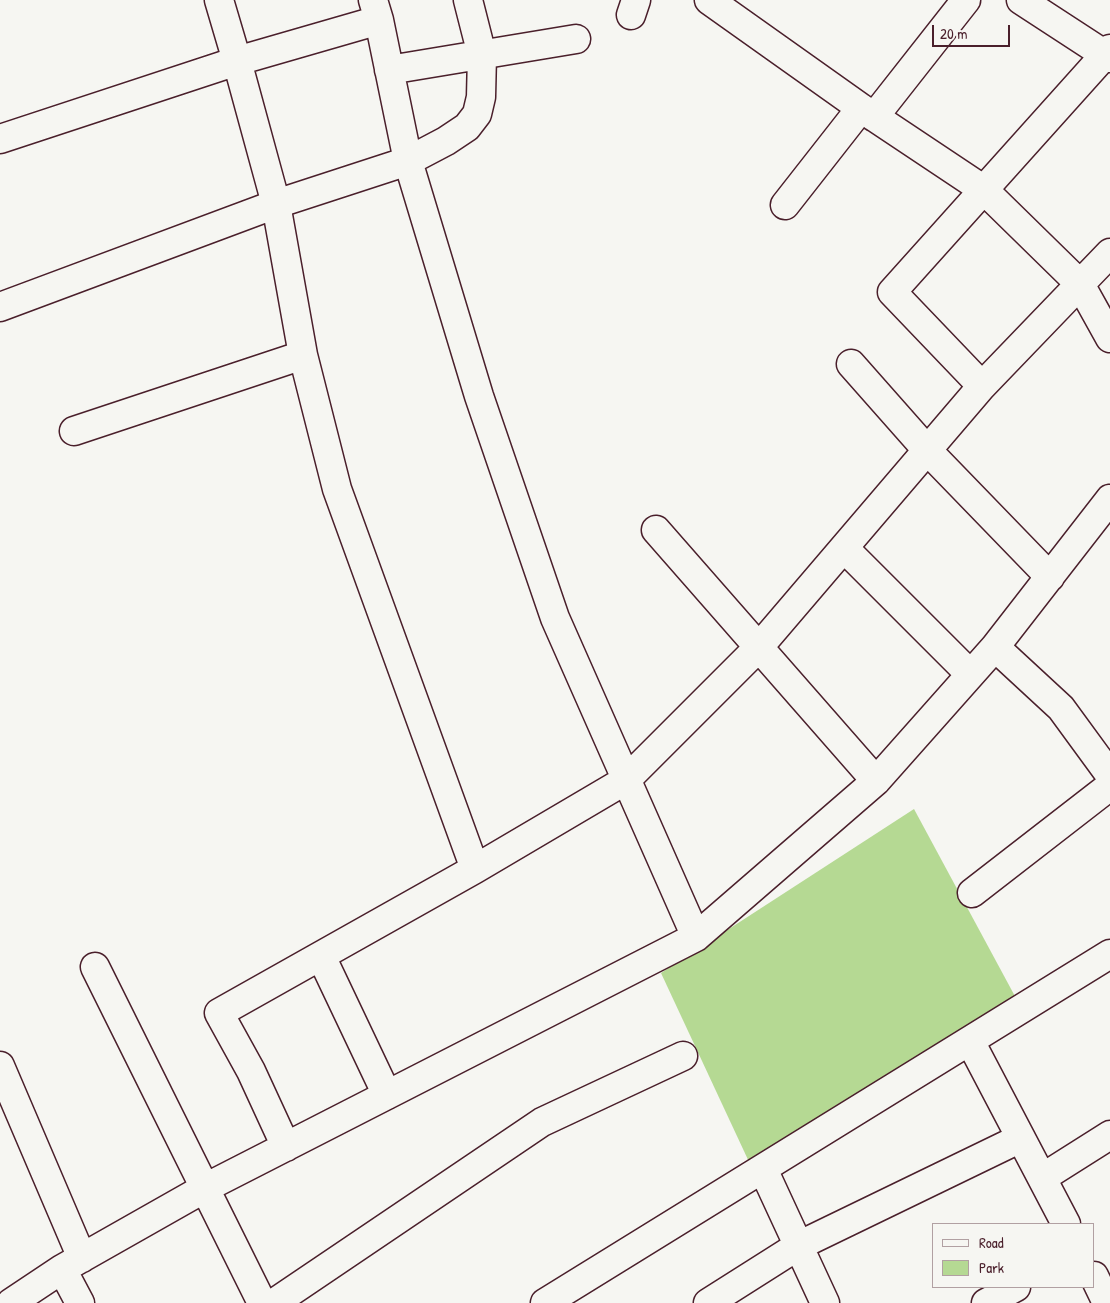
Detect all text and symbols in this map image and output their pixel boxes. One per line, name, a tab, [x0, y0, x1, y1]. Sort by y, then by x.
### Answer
scale bar	[935, 15, 1012, 47]
text: 20 m	[940, 23, 967, 44]
legend	[932, 1223, 1095, 1288]
text: Road	[979, 1232, 1004, 1253]
text: Park	[979, 1257, 1004, 1278]

